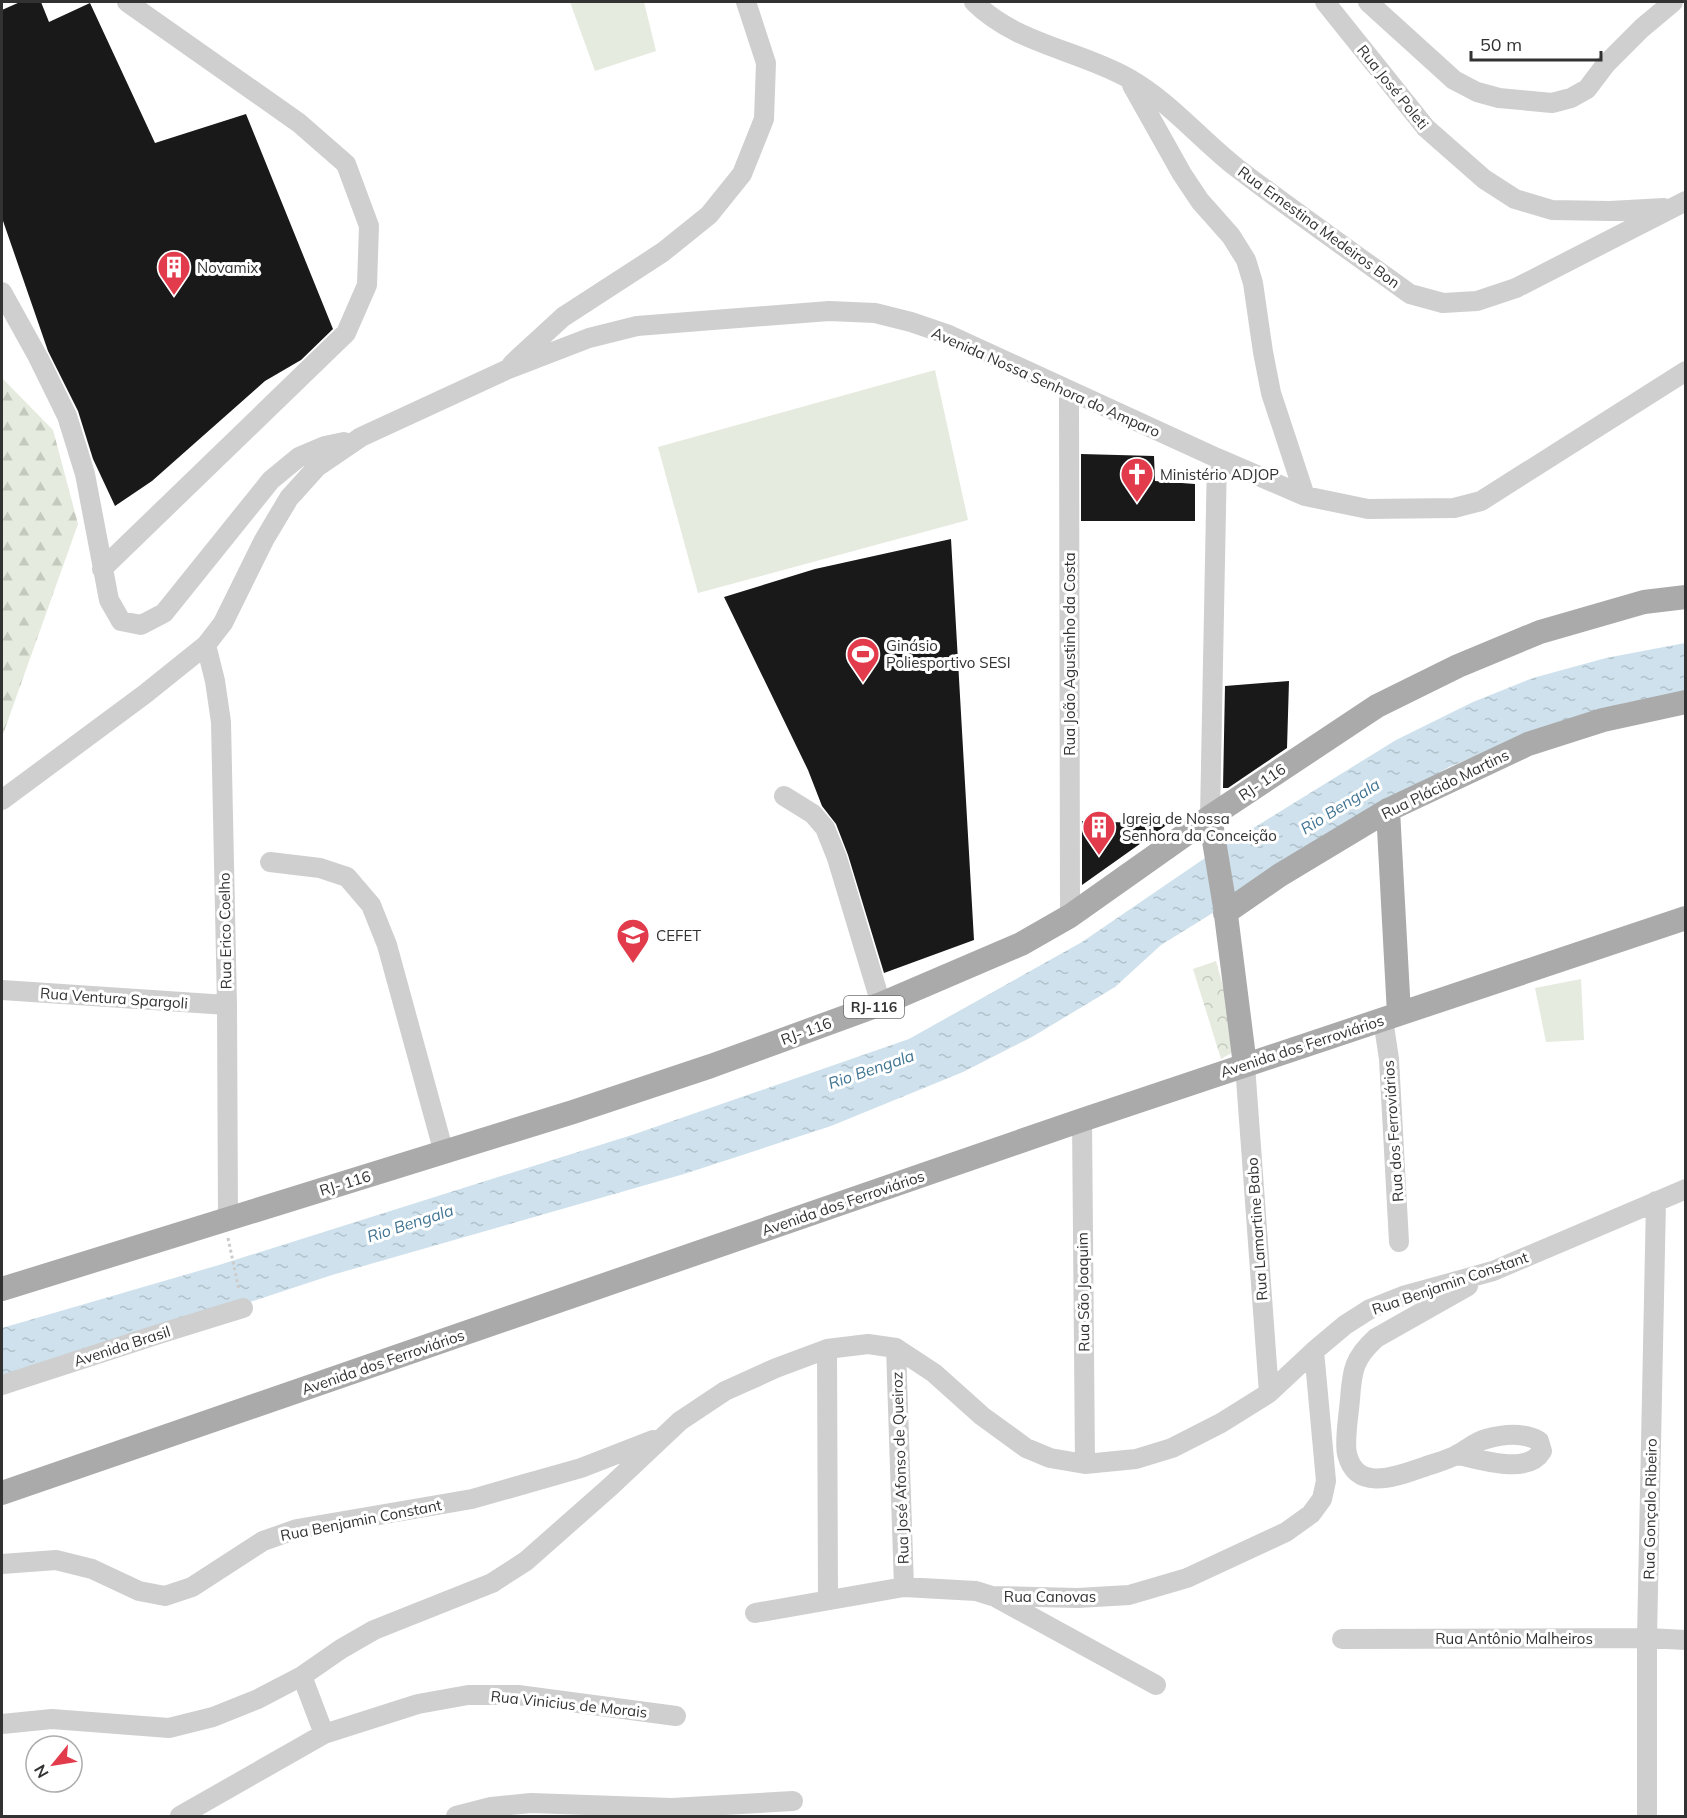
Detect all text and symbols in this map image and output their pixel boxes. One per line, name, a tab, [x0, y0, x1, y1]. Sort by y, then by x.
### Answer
scale bar	[1471, 24, 1602, 62]
text: 50 m	[1480, 33, 1522, 56]
street label: Rua José Poleti	[1353, 41, 1433, 133]
street label: Rua Ernestina Medeiros Bon	[1234, 162, 1404, 292]
building icon: Novamix	[156, 249, 192, 296]
place label: Novamix	[197, 258, 258, 277]
street label: Avenida Nossa Senhora do Amparo	[929, 323, 1163, 441]
church icon: Ministério ADJOP	[1119, 456, 1155, 503]
place label: Ministério ADJOP	[1160, 465, 1279, 484]
street label: Rua João Agustinho da Costa	[1060, 552, 1079, 756]
sports icon: Ginásio Poliesportivo SESI	[845, 636, 881, 683]
place label: Ginásio Poliesportivo SESI	[886, 636, 1011, 672]
street label: Rua Plácido Martins	[1378, 745, 1512, 823]
street label: RJ- 116	[1235, 759, 1289, 805]
water label: Rio Bengala	[1297, 774, 1384, 838]
building icon: Igreja de Nossa Senhora da Conceição	[1081, 809, 1117, 856]
place label: Igreja de Nossa Senhora da Conceição	[1122, 809, 1277, 845]
street label: Rua Erico Coelho	[214, 872, 236, 990]
school or university icon: CEFET	[615, 917, 651, 964]
place label: CEFET	[656, 926, 701, 945]
street label: Rua Ventura Spargoli	[39, 983, 189, 1013]
road number: RJ-116	[844, 996, 904, 1018]
street label: Avenida dos Ferroviários	[1218, 1011, 1386, 1081]
street label: RJ- 116	[778, 1013, 834, 1049]
water label: Rio Bengala	[825, 1045, 917, 1093]
street label: Rua dos Ferroviários	[1379, 1060, 1407, 1202]
street label: Rua Lamartine Babo	[1243, 1157, 1271, 1301]
street label: RJ- 116	[317, 1166, 373, 1200]
street label: Avenida dos Ferroviários	[759, 1166, 927, 1240]
water label: Rio Bengala	[364, 1199, 456, 1246]
street label: Rua São Joaquim	[1072, 1232, 1094, 1352]
street label: Rua Benjamin Constant	[1369, 1247, 1531, 1319]
street label: Avenida Brasil	[71, 1322, 173, 1370]
street label: Avenida dos Ferroviários	[299, 1325, 467, 1399]
street label: Rua José Afonso de Queiroz	[887, 1371, 913, 1565]
street label: Rua Gonçalo Ribeiro	[1639, 1438, 1661, 1580]
street label: Rua Benjamin Constant	[279, 1495, 443, 1545]
street label: Rua Canovas	[1004, 1587, 1096, 1606]
street label: Rua Antônio Malheiros	[1435, 1629, 1593, 1648]
street label: Rua Vinicius de Morais	[490, 1686, 648, 1722]
north arrow	[24, 1734, 84, 1794]
text: N	[29, 1761, 53, 1782]

